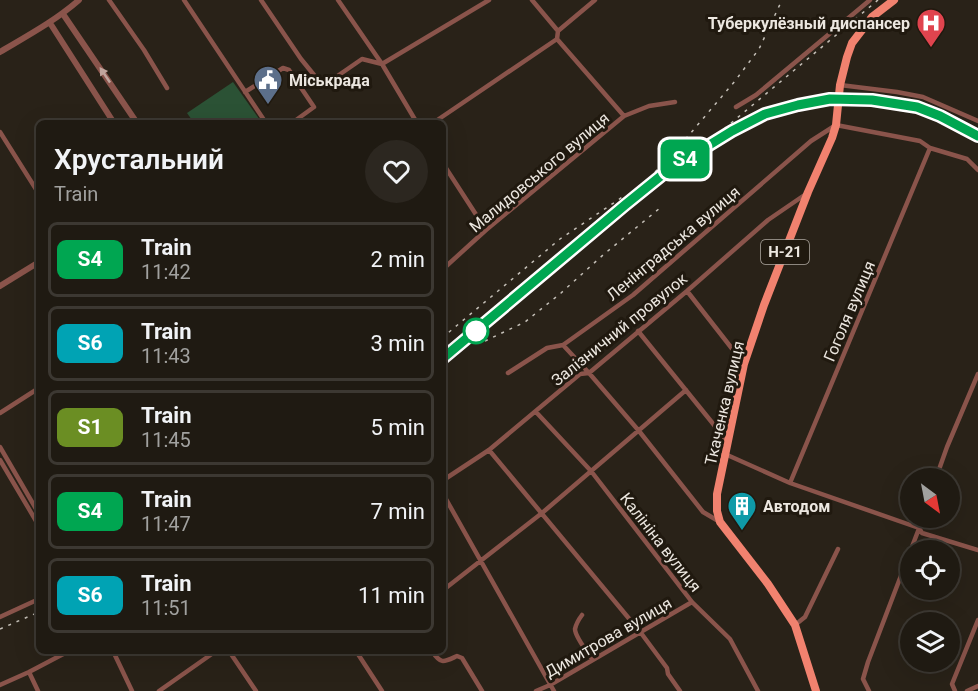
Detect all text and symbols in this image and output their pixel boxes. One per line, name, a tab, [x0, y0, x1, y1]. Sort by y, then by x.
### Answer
hospital icon: Туберкулёзный диспансер	[915, 7, 947, 49]
place label: Туберкулёзный диспансер	[708, 14, 910, 33]
public building icon: Міськрада	[252, 64, 284, 106]
one-way arrow	[99, 67, 111, 83]
place label: Міськрада	[289, 71, 370, 90]
street label: Малидовського вулиця	[466, 108, 613, 236]
button: heart	[365, 140, 428, 203]
line badge: S4	[658, 140, 712, 178]
text: Хрустальний	[54, 143, 224, 176]
text: S4	[673, 147, 697, 171]
text: Train	[54, 182, 98, 206]
street label: Ленінградська вулиця	[603, 182, 744, 305]
text: Train	[141, 235, 192, 260]
road number: Н-21	[761, 240, 809, 264]
text: S4	[78, 247, 102, 271]
text: 2 min	[370, 247, 425, 272]
street label: Гоголя вулиця	[820, 258, 879, 364]
text: 11:42	[141, 260, 191, 284]
street label: Залізничний провулок	[548, 269, 691, 390]
unlabelled marker	[463, 318, 489, 344]
text: Train	[141, 319, 192, 344]
text: S6	[78, 331, 102, 355]
text: 3 min	[370, 331, 425, 356]
street label: Ткаченка вулиця	[701, 339, 748, 467]
text: 11:43	[141, 344, 191, 368]
text: Train	[141, 403, 192, 428]
text: S1	[78, 415, 102, 439]
text: 5 min	[370, 415, 425, 440]
text: 11:45	[141, 428, 191, 452]
north arrow	[900, 468, 960, 528]
map controls	[900, 468, 960, 672]
text: Train	[141, 487, 192, 512]
street label: Калініна вулиця	[616, 489, 705, 596]
building icon: Автодом	[726, 490, 758, 532]
place label: Автодом	[763, 497, 830, 516]
text: S4	[78, 499, 102, 523]
text: 7 min	[370, 499, 425, 524]
text: 11:47	[141, 512, 191, 536]
button: locate	[900, 540, 960, 600]
text: Train	[141, 571, 192, 596]
text: S6	[78, 583, 102, 607]
text: 11 min	[358, 583, 425, 608]
street label: Димитрова вулиця	[542, 593, 675, 681]
text: 11:51	[141, 596, 191, 620]
button: layers	[900, 612, 960, 672]

